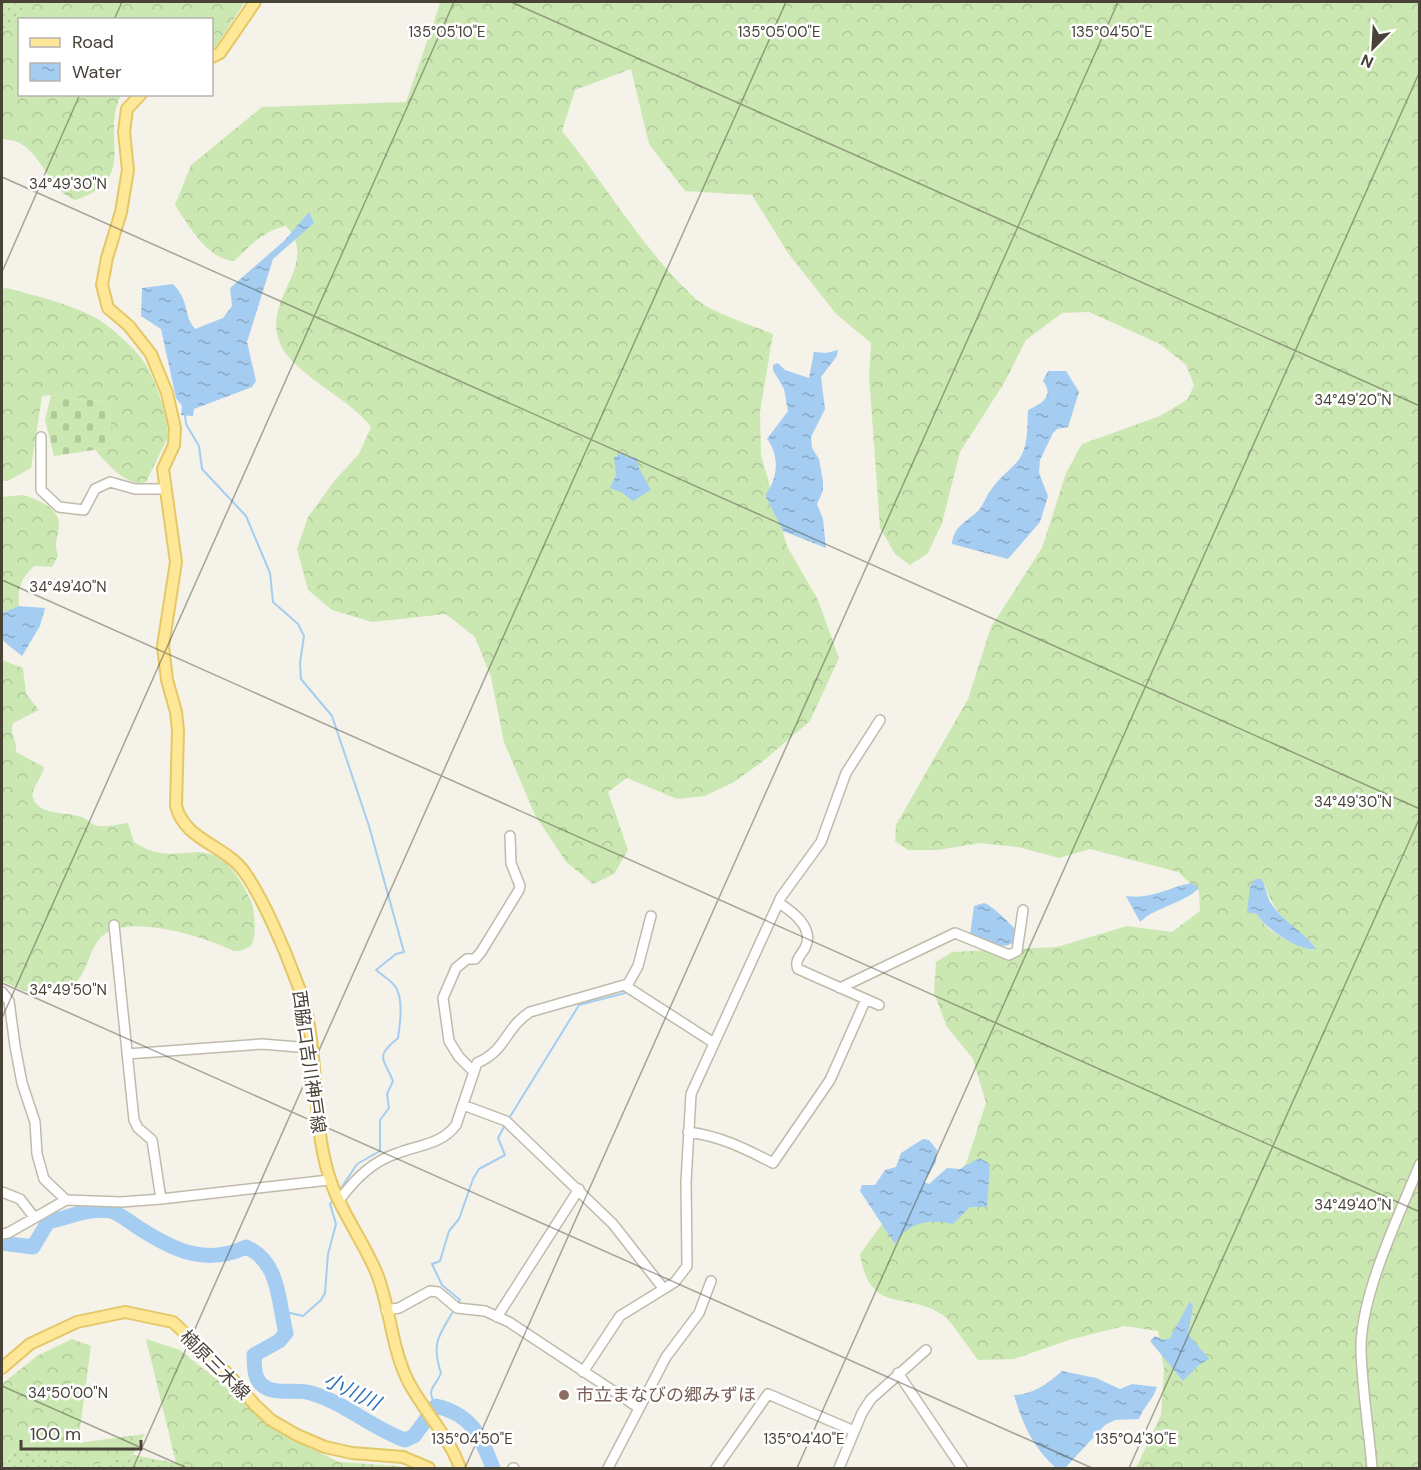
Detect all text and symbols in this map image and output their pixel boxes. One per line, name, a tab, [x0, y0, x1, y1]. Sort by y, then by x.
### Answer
legend	[18, 18, 213, 96]
north arrow	[1343, 18, 1403, 78]
text: 135°05'10"E	[408, 22, 486, 42]
text: 135°05'00"E	[738, 22, 820, 42]
text: 135°04'50"E	[1071, 22, 1153, 42]
text: Road	[72, 30, 114, 54]
text: N	[1358, 49, 1377, 73]
text: Water	[72, 60, 122, 84]
text: 34°49'30"N	[29, 174, 107, 194]
text: 34°49'20"N	[1314, 390, 1392, 410]
text: 34°49'40"N	[29, 577, 107, 597]
text: 34°49'30"N	[1314, 792, 1392, 812]
text: 34°49'50"N	[29, 980, 107, 1000]
street label: 西脇口吉川神戸線	[287, 989, 331, 1135]
text: 34°49'40"N	[1314, 1195, 1392, 1215]
street label: 楠原三木線	[175, 1325, 255, 1405]
water label: 小川川	[319, 1366, 386, 1417]
text: 34°50'00"N	[28, 1383, 108, 1403]
place label: 市立まなびの郷みずほ	[576, 1383, 756, 1407]
marker: 市立まなびの郷みずほ	[557, 1388, 571, 1402]
scale bar	[21, 1413, 141, 1451]
text: 100 m	[30, 1422, 81, 1446]
text: 135°04'50"E	[431, 1429, 513, 1449]
text: 135°04'40"E	[763, 1429, 845, 1449]
text: 135°04'30"E	[1095, 1429, 1177, 1449]

